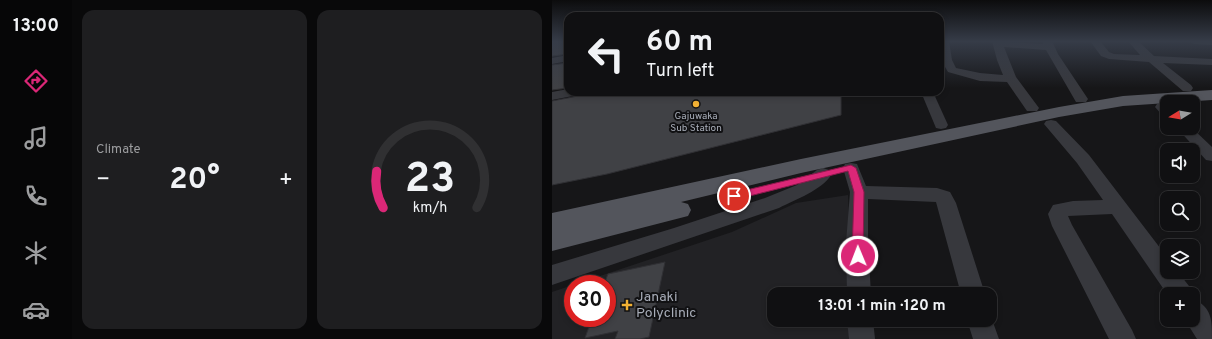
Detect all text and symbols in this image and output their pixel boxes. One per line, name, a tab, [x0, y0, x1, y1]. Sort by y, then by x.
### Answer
text: 13:00	[13, 15, 59, 38]
text: 60 m	[646, 25, 713, 61]
icon: left	[580, 28, 632, 80]
text: Turn left	[646, 60, 714, 83]
icon: directions	[22, 67, 50, 95]
north arrow	[1160, 95, 1200, 135]
map controls	[1160, 95, 1200, 327]
marker: Gajuwaka Sub Station	[691, 99, 701, 109]
place label: Gajuwaka Sub Station	[670, 110, 722, 135]
icon: music	[22, 124, 50, 152]
text: Climate	[96, 142, 141, 158]
button: sound	[1160, 143, 1200, 183]
text: 23	[404, 153, 455, 206]
text: 20°	[169, 162, 220, 199]
text: −	[96, 167, 110, 194]
text: +	[279, 167, 293, 194]
pin	[717, 179, 751, 213]
icon: phone	[22, 182, 50, 210]
icon: arrive	[723, 185, 745, 207]
button: search	[1160, 191, 1200, 231]
text: km/h	[412, 198, 447, 216]
position arrow	[837, 235, 879, 277]
icon: climate	[22, 239, 50, 267]
button: layers	[1160, 239, 1200, 279]
speed limit sign: 30	[564, 275, 616, 327]
button: +	[1160, 287, 1200, 327]
place label: Janaki Polyclinic	[636, 289, 696, 322]
icon: car	[22, 296, 50, 324]
text: 13:01 · 1 min · 120 m	[818, 297, 946, 316]
marker: Janaki Polyclinic	[621, 299, 633, 311]

